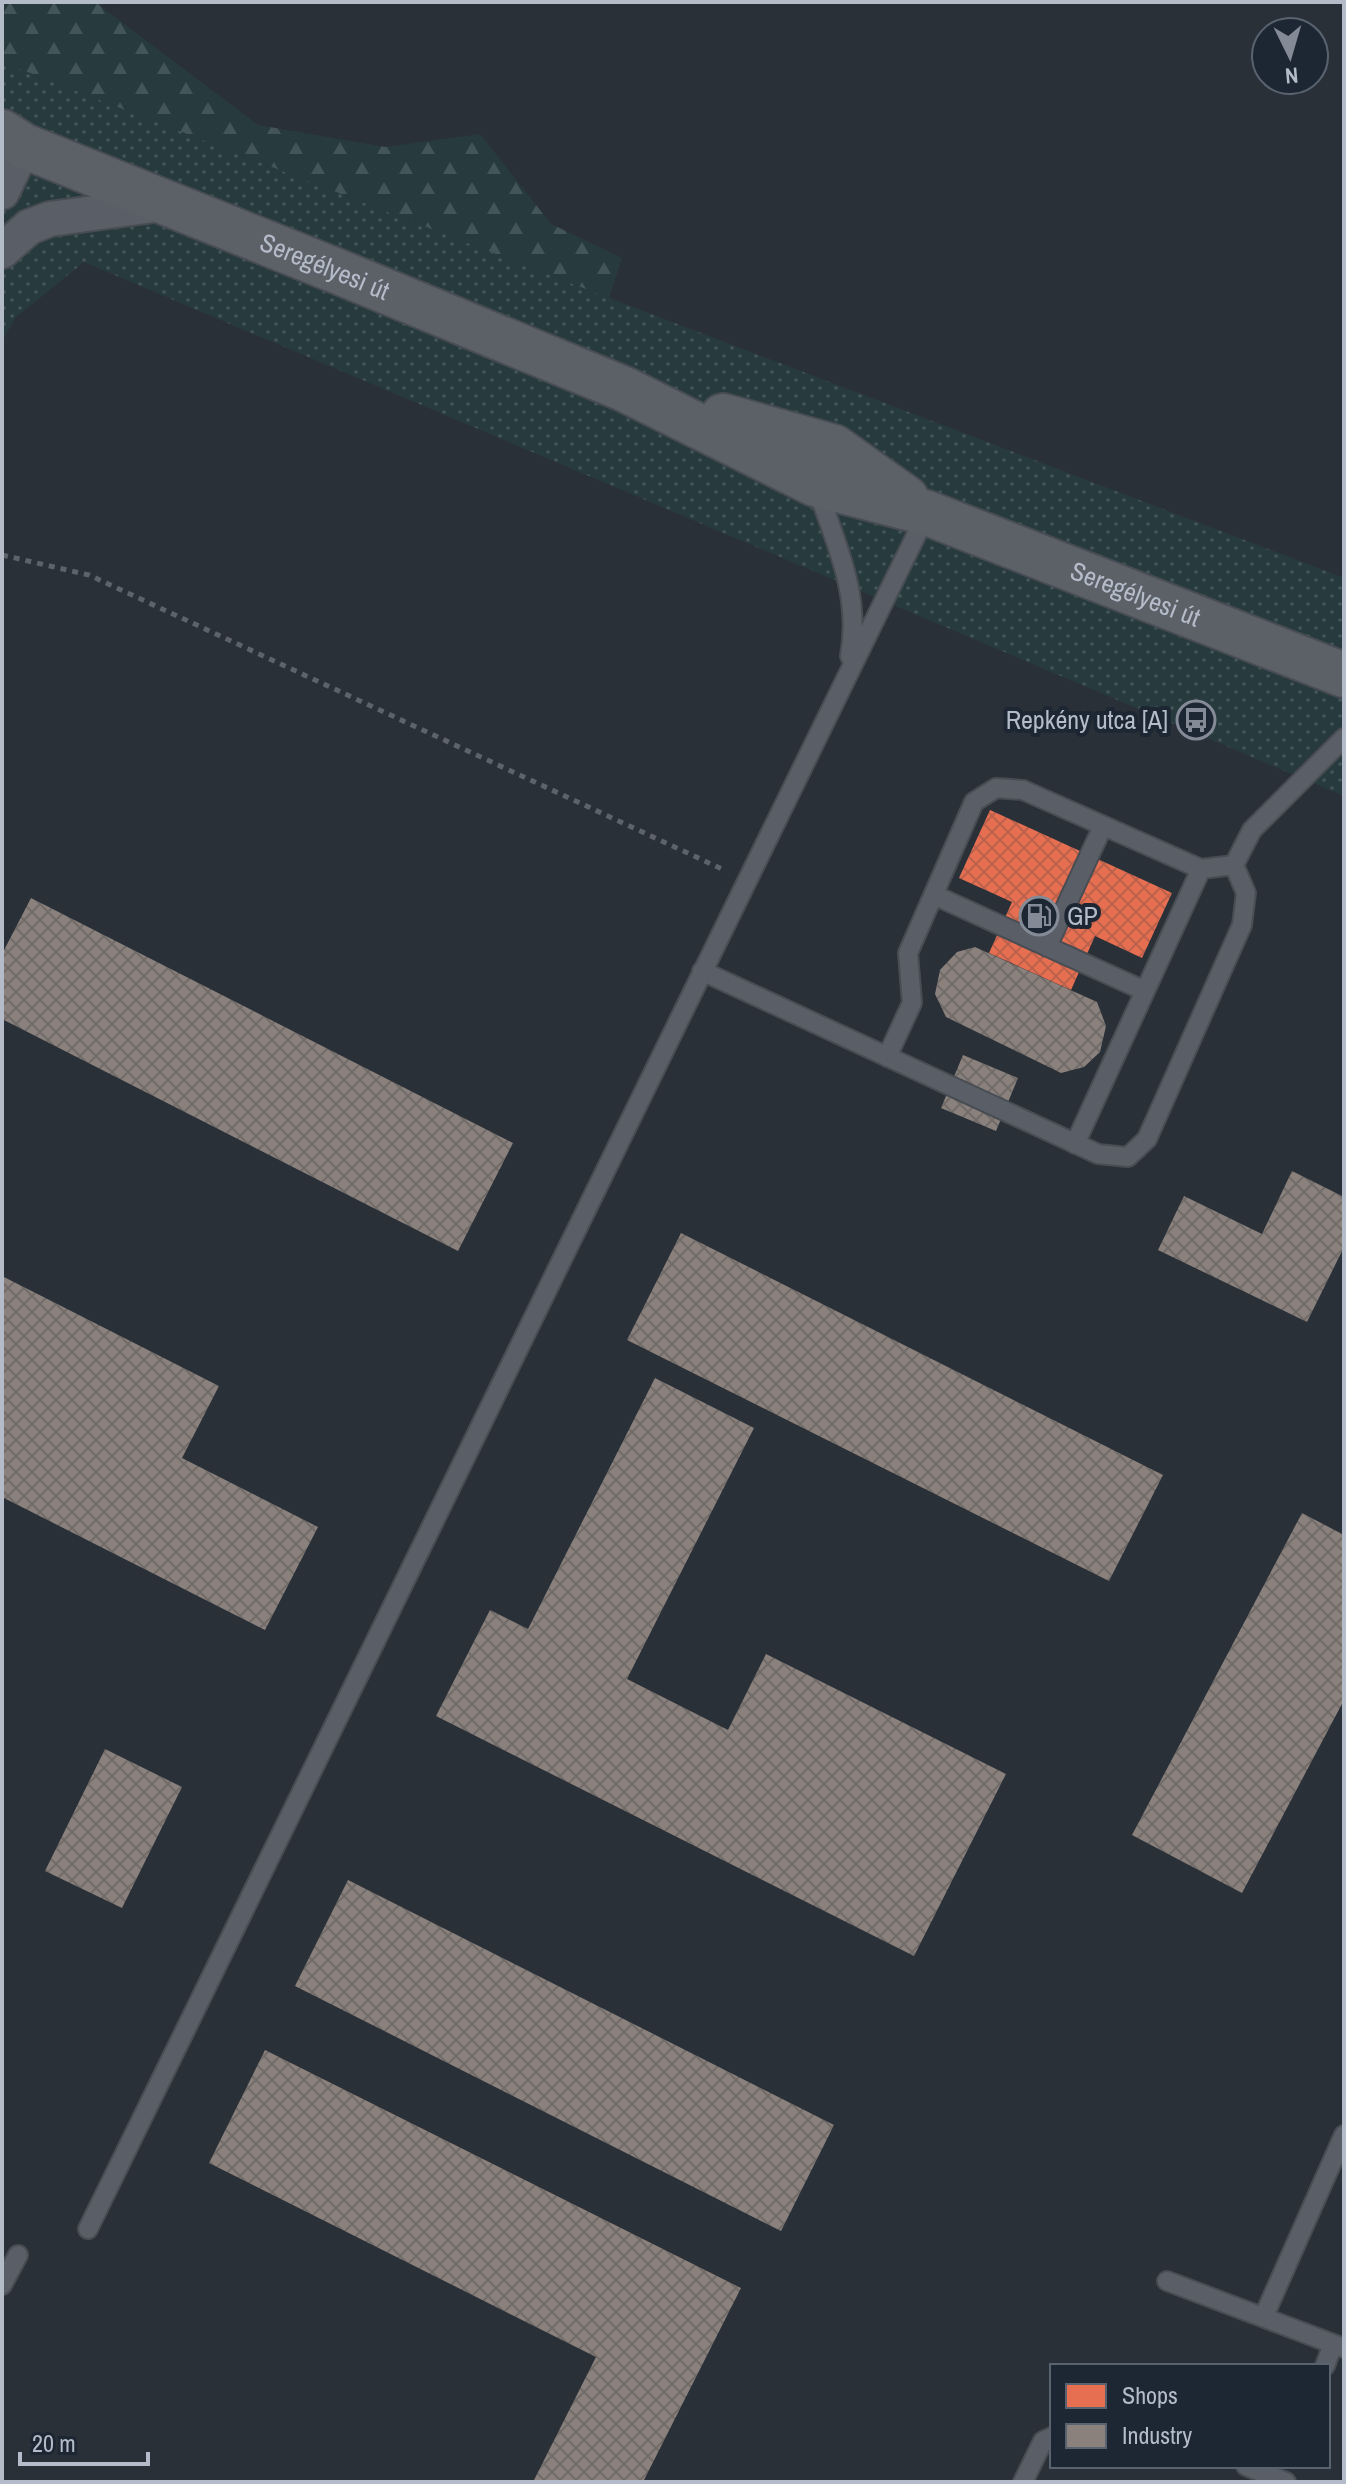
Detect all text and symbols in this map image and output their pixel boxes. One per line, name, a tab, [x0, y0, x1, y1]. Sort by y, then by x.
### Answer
north arrow	[1250, 16, 1330, 96]
text: N	[1284, 60, 1300, 91]
street label: Seregélyesi út	[255, 224, 395, 308]
street label: Seregélyesi út	[1066, 552, 1206, 635]
bus stop icon: Repkény utca [A]	[1175, 699, 1217, 741]
place label: Repkény utca [A]	[1006, 702, 1168, 737]
fuel station icon: GP	[1018, 895, 1060, 937]
place label: GP	[1067, 898, 1098, 933]
legend	[1050, 2364, 1330, 2468]
text: Shops	[1122, 2379, 1178, 2411]
scale bar	[20, 2416, 148, 2466]
text: Industry	[1122, 2419, 1192, 2451]
text: 20 m	[32, 2427, 76, 2459]

